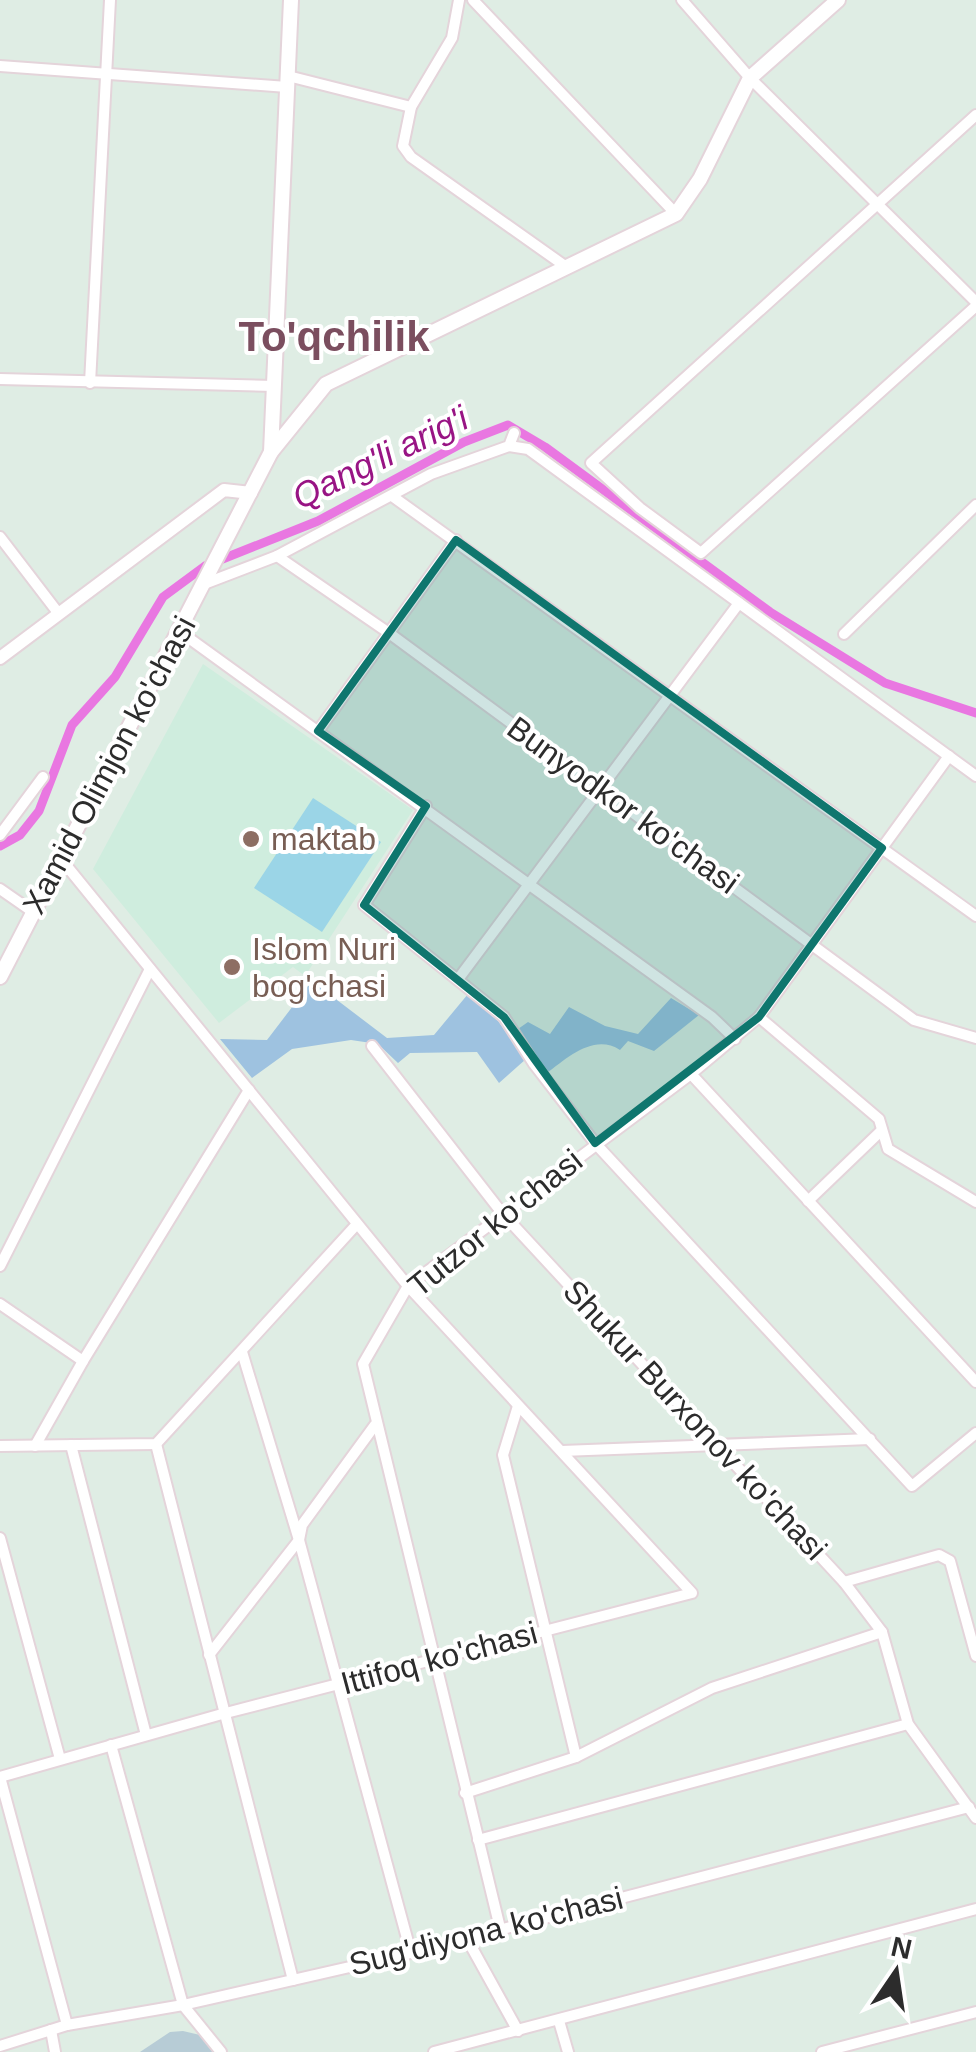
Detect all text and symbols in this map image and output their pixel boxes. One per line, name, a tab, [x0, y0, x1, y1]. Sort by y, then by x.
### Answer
district label: To'qchilik	[238, 313, 430, 360]
water label: Qang'li arig'i	[286, 397, 475, 516]
street label: Xamid Olimjon ko'chasi	[15, 610, 203, 920]
street label: Bunyodkor ko'chasi	[501, 709, 745, 901]
place label: maktab	[271, 821, 376, 857]
marker: maktab	[240, 828, 262, 850]
place label: Islom Nuri bog'chasi	[252, 931, 396, 1004]
marker: Islom Nuri bog'chasi	[221, 956, 243, 978]
street label: Tutzor ko'chasi	[401, 1142, 589, 1304]
street label: Shukur Burxonov ko'chasi	[556, 1273, 834, 1567]
street label: Ittifoq ko'chasi	[337, 1615, 541, 1701]
street label: Sug'diyona ko'chasi	[345, 1880, 627, 1982]
north arrow	[846, 1922, 946, 2022]
text: N	[888, 1931, 915, 1966]

